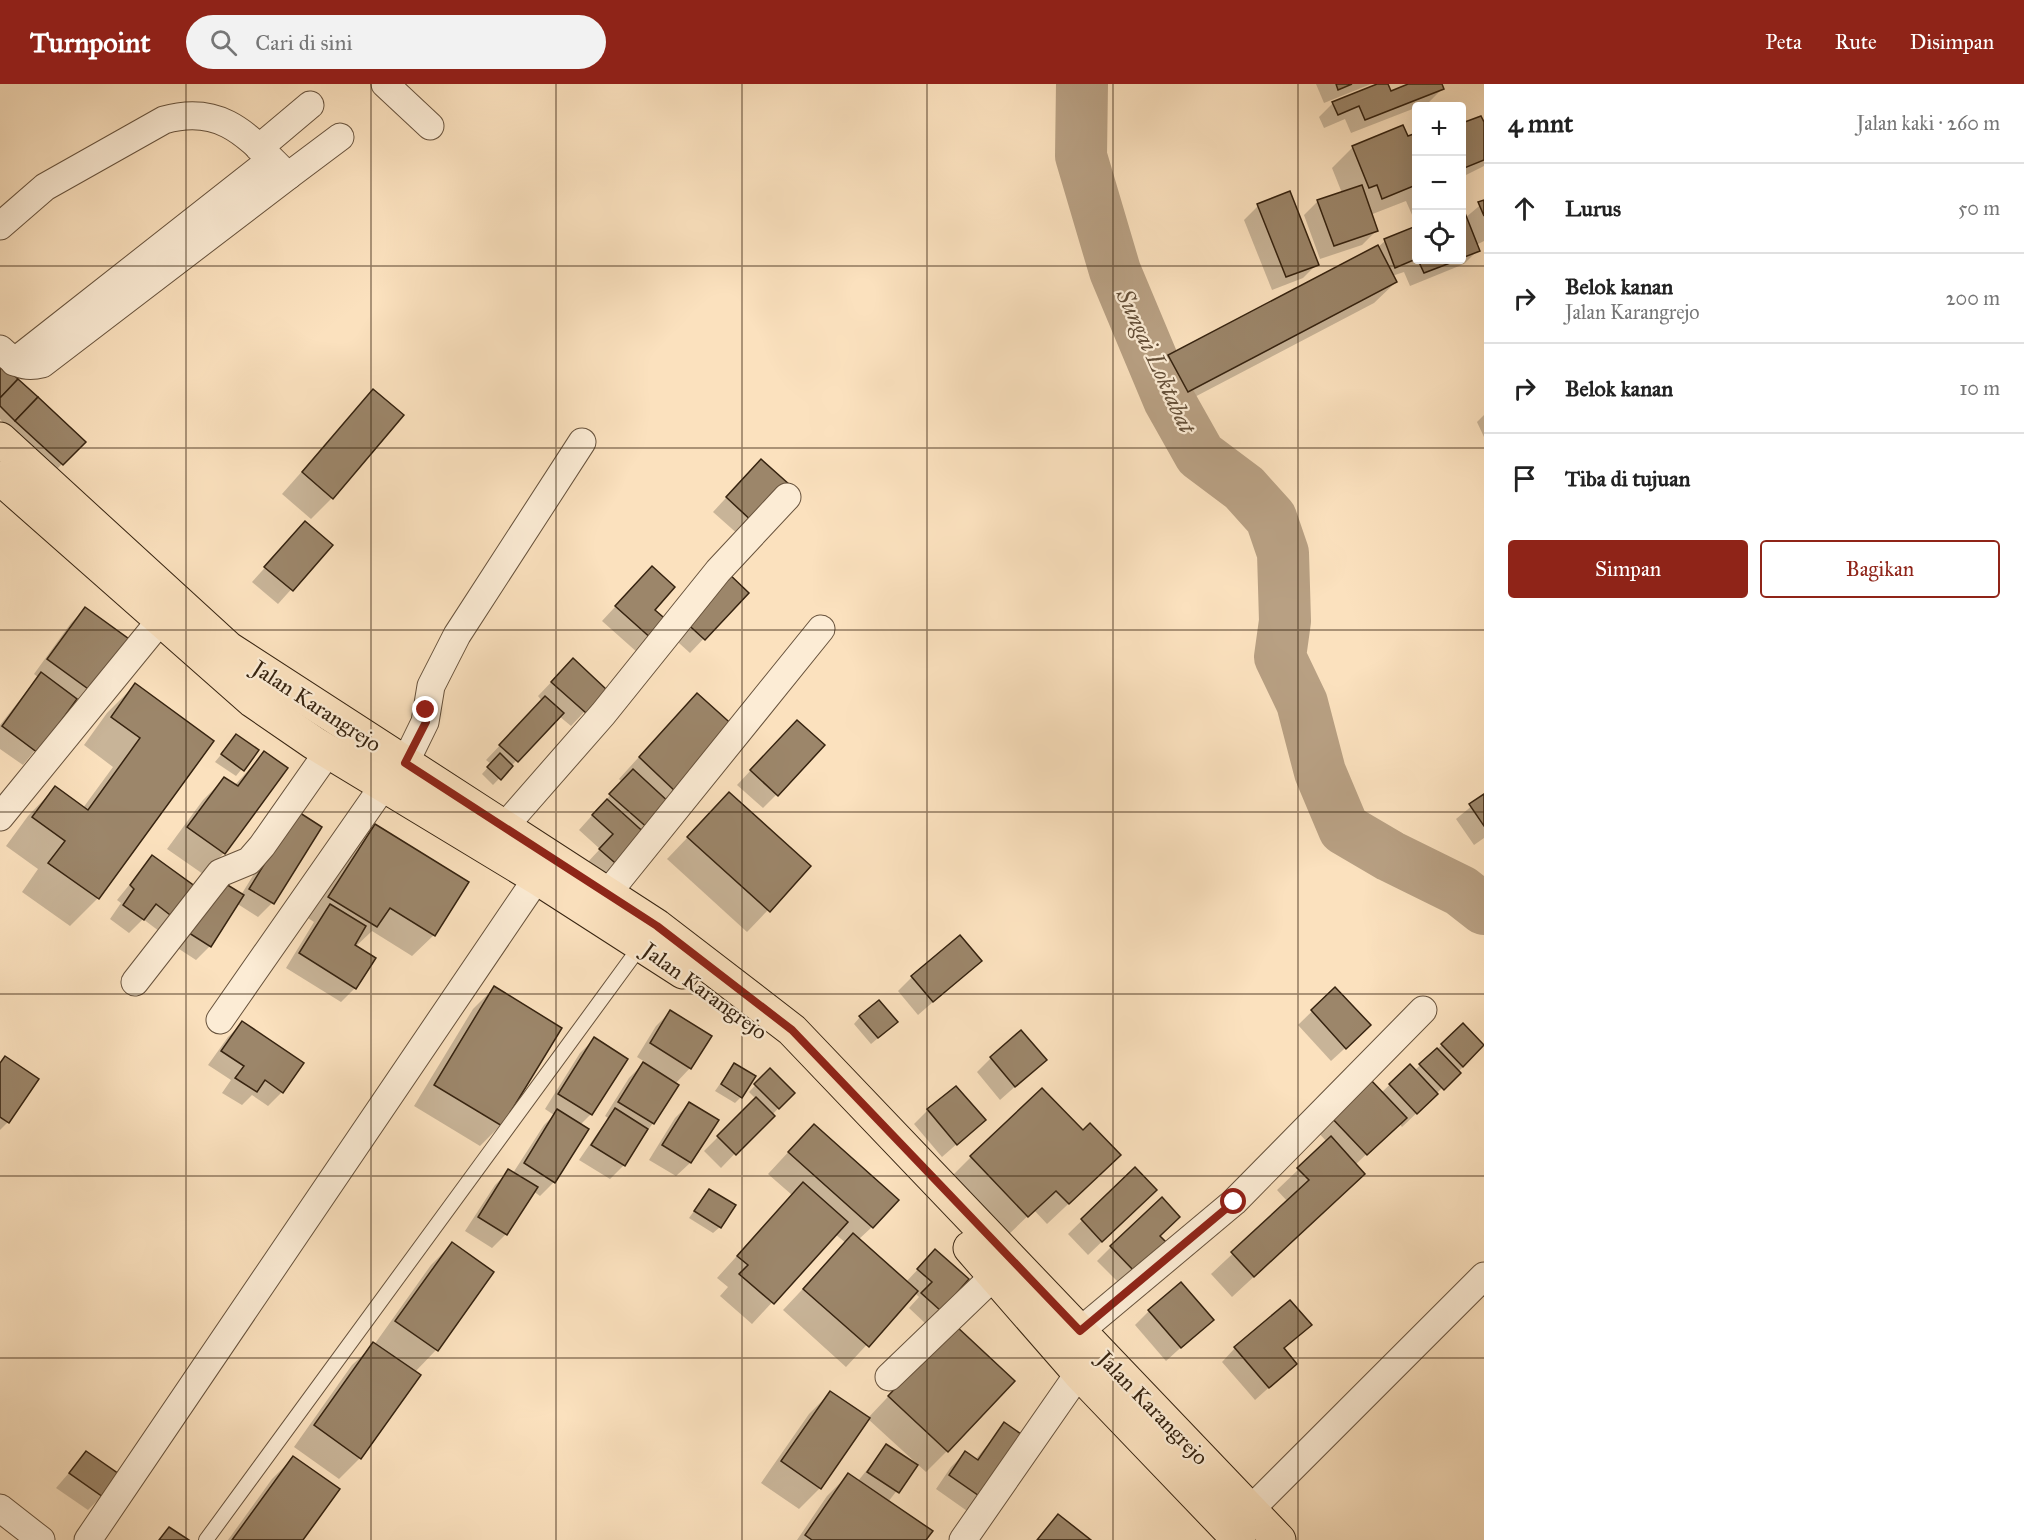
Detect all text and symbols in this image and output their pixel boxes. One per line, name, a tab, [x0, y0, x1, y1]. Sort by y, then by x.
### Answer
search box	[186, 15, 606, 69]
text: Turnpoint	[30, 25, 150, 60]
icon: search	[207, 26, 240, 59]
text: Cari di sini	[255, 29, 353, 56]
text: Peta	[1765, 29, 1802, 55]
text: Rute	[1835, 29, 1877, 55]
text: Disimpan	[1910, 29, 1994, 55]
map controls	[1412, 102, 1466, 264]
button: +	[1412, 102, 1466, 156]
text: 4 mnt	[1508, 107, 1573, 139]
text: Jalan kaki · 260 m	[1857, 111, 2000, 135]
button: −	[1412, 156, 1466, 210]
icon: ahead	[1508, 192, 1541, 225]
text: Lurus	[1565, 195, 1621, 222]
text: 50 m	[1958, 196, 2000, 220]
button: locate	[1412, 210, 1466, 264]
text: Belok kanan	[1565, 273, 1673, 300]
icon: right	[1508, 282, 1541, 315]
water label: Sungai Loktabat	[1109, 283, 1203, 439]
text: 200 m	[1946, 286, 2000, 310]
text: Jalan Karangrejo	[1565, 300, 1700, 324]
icon: right	[1508, 372, 1541, 405]
text: Belok kanan	[1565, 375, 1673, 402]
text: 10 m	[1959, 376, 2000, 400]
icon: arrive	[1508, 462, 1541, 495]
text: Tiba di tujuan	[1565, 465, 1690, 492]
button: Simpan	[1508, 540, 1748, 598]
button: Bagikan	[1760, 540, 2000, 598]
street label: Jalan Karangrejo	[246, 653, 386, 758]
route end	[412, 696, 438, 722]
street label: Jalan Karangrejo	[636, 935, 773, 1045]
route start	[1220, 1188, 1246, 1214]
street label: Jalan Karangrejo	[1090, 1344, 1214, 1471]

